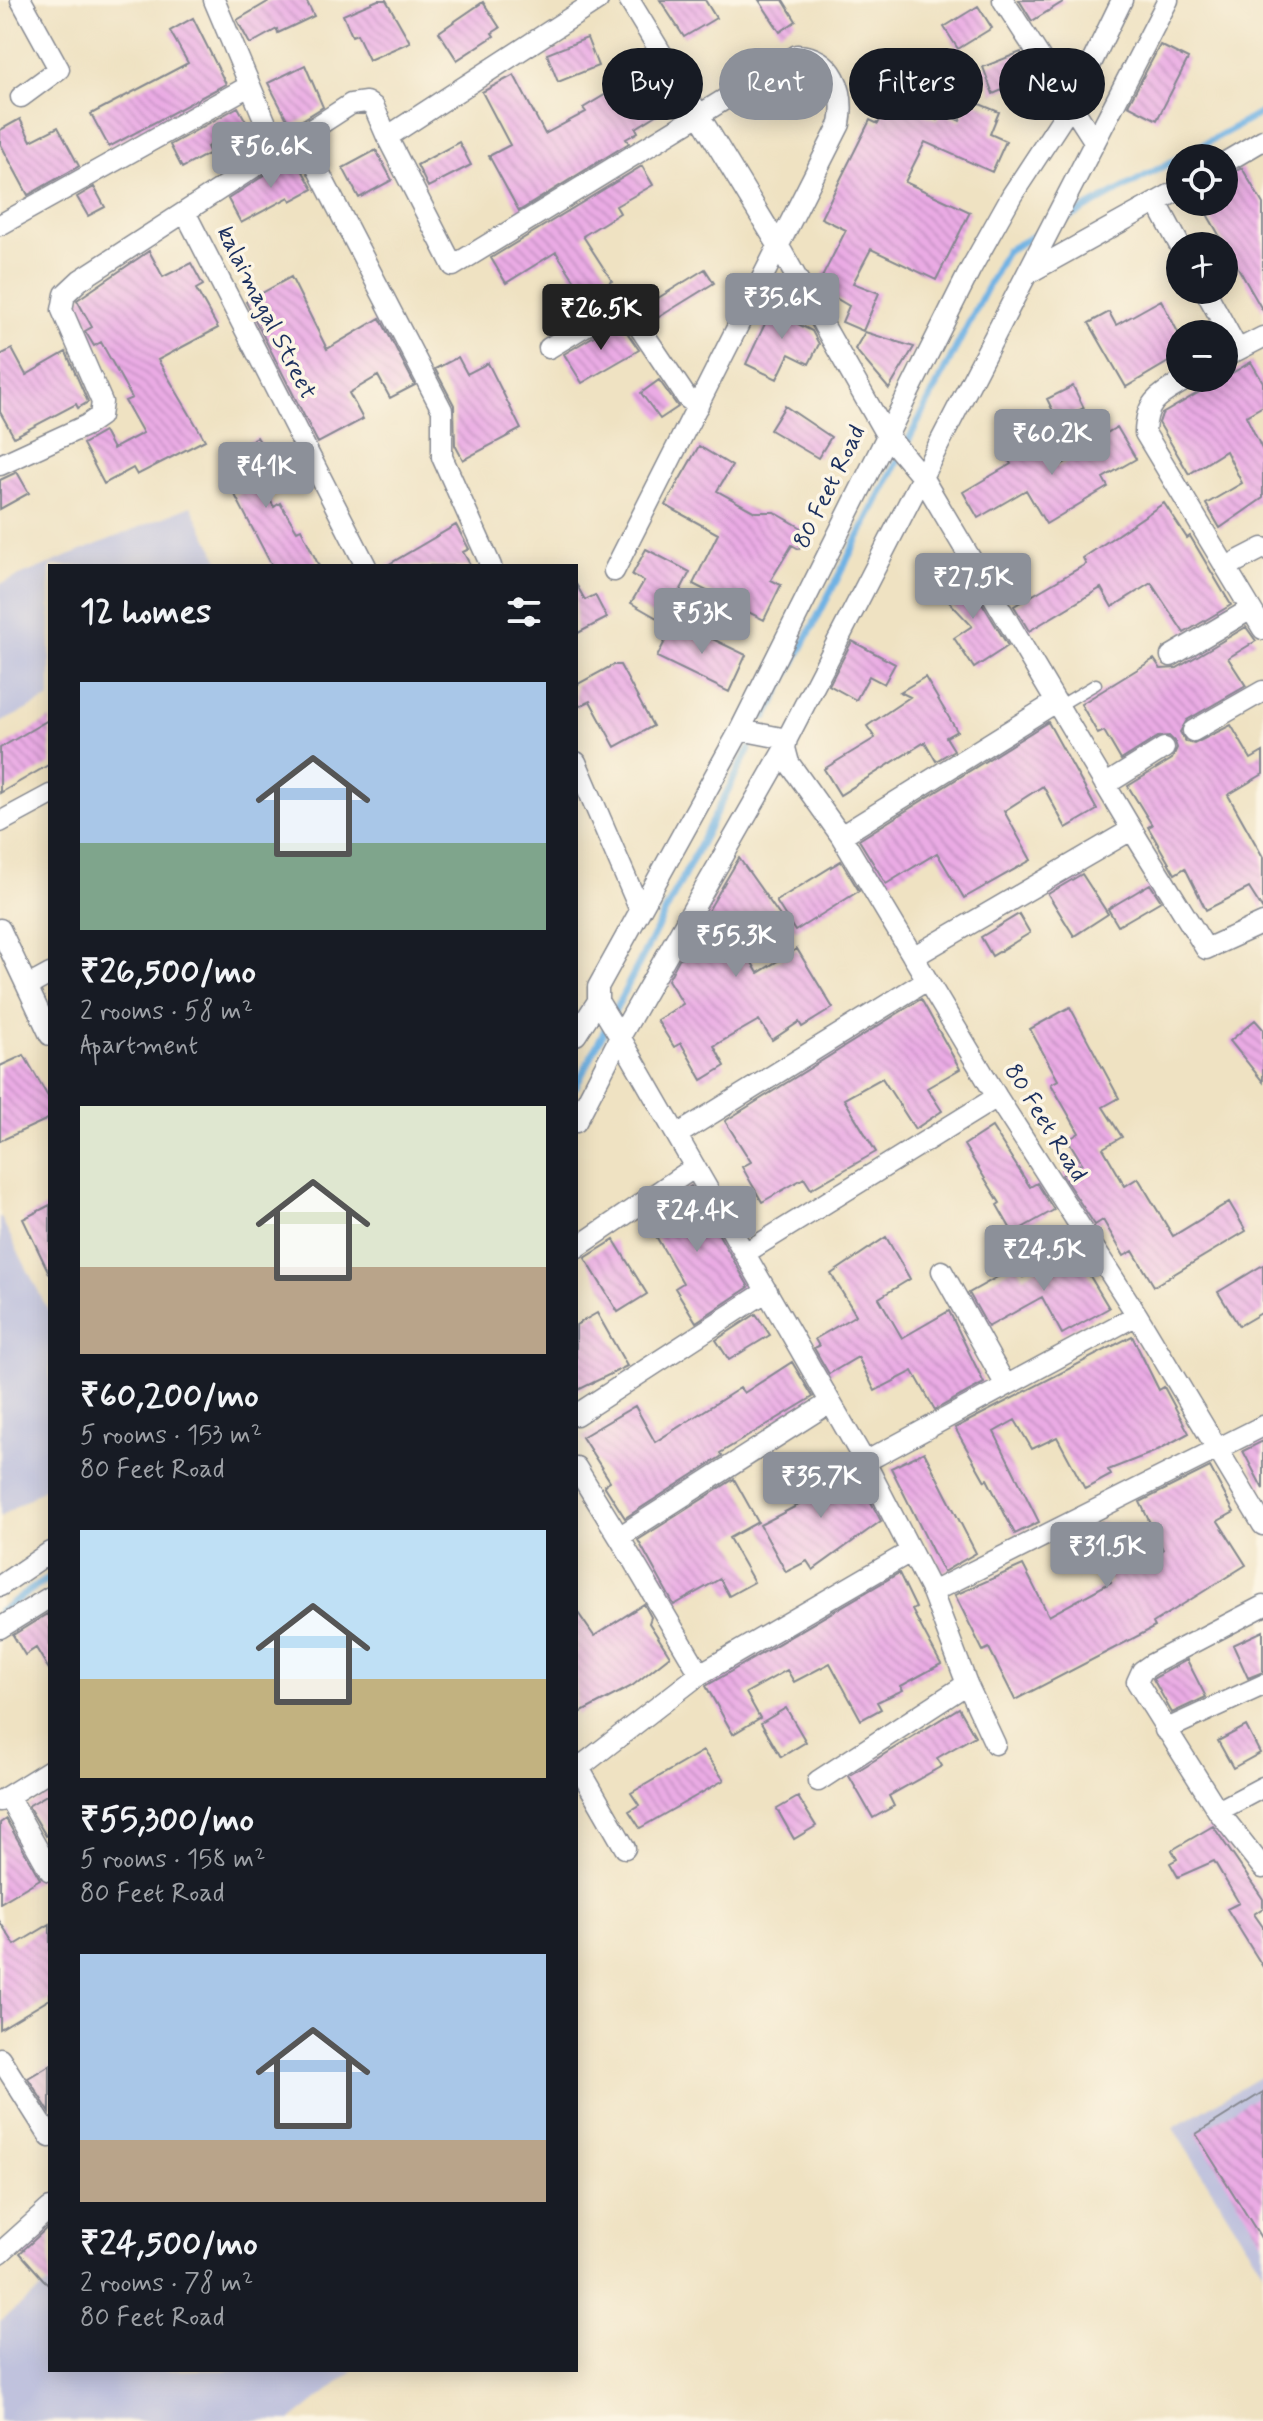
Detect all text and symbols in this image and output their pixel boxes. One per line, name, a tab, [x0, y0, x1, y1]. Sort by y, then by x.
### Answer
chip: Buy	[602, 48, 703, 120]
chip: Rent	[719, 48, 833, 120]
chip: Filters	[849, 48, 983, 120]
chip: New	[999, 48, 1105, 120]
pin: ₹56.6K	[206, 122, 336, 190]
text: ₹56.6K	[230, 131, 312, 165]
map controls	[1166, 144, 1238, 392]
button: locate	[1166, 144, 1238, 216]
street label: kalaimagal Street	[209, 221, 323, 405]
button: +	[1166, 232, 1238, 304]
pin: ₹35.6K	[717, 273, 847, 341]
text: ₹35.6K	[743, 282, 821, 316]
pin: ₹26.5K	[536, 284, 666, 352]
text: ₹26.5K	[560, 293, 642, 327]
button: −	[1166, 320, 1238, 392]
pin: ₹60.2K	[987, 409, 1117, 477]
text: ₹60.2K	[1012, 418, 1092, 452]
street label: 80 Feet Road	[787, 420, 873, 554]
pin: ₹41K	[219, 442, 313, 510]
text: ₹41K	[236, 451, 296, 485]
pin: ₹27.5K	[908, 553, 1038, 621]
text: ₹27.5K	[933, 562, 1013, 596]
pin: ₹53K	[655, 588, 749, 656]
text: 12 homes	[80, 590, 211, 635]
icon: filters	[502, 590, 546, 634]
text: ₹53K	[672, 597, 732, 631]
icon: home	[241, 734, 385, 878]
pin: ₹55.3K	[671, 911, 801, 979]
text: ₹55.3K	[696, 920, 776, 954]
text: ₹26,500/mo	[80, 950, 256, 995]
text: 2 rooms · 58 m²	[80, 995, 253, 1029]
text: Apartment	[80, 1029, 198, 1063]
street label: 80 Feet Road	[996, 1058, 1094, 1188]
icon: home	[241, 1158, 385, 1302]
pin: ₹24.4K	[632, 1186, 762, 1254]
text: ₹24.4K	[656, 1195, 738, 1229]
pin: ₹24.5K	[979, 1225, 1109, 1293]
text: ₹24.5K	[1003, 1234, 1085, 1268]
text: ₹60,200/mo	[80, 1374, 259, 1419]
text: 5 rooms · 153 m²	[80, 1419, 262, 1453]
pin: ₹35.7K	[756, 1452, 886, 1520]
text: 80 Feet Road	[80, 1453, 225, 1487]
text: ₹35.7K	[781, 1461, 861, 1495]
pin: ₹31.5K	[1042, 1522, 1172, 1590]
text: ₹31.5K	[1068, 1531, 1146, 1565]
icon: home	[241, 1582, 385, 1726]
text: ₹55,300/mo	[80, 1798, 254, 1843]
text: 5 rooms · 158 m²	[80, 1843, 266, 1877]
text: 80 Feet Road	[80, 1877, 225, 1911]
icon: home	[241, 2006, 385, 2150]
text: ₹24,500/mo	[80, 2222, 258, 2267]
text: 2 rooms · 78 m²	[80, 2267, 253, 2301]
text: 80 Feet Road	[80, 2301, 225, 2335]

